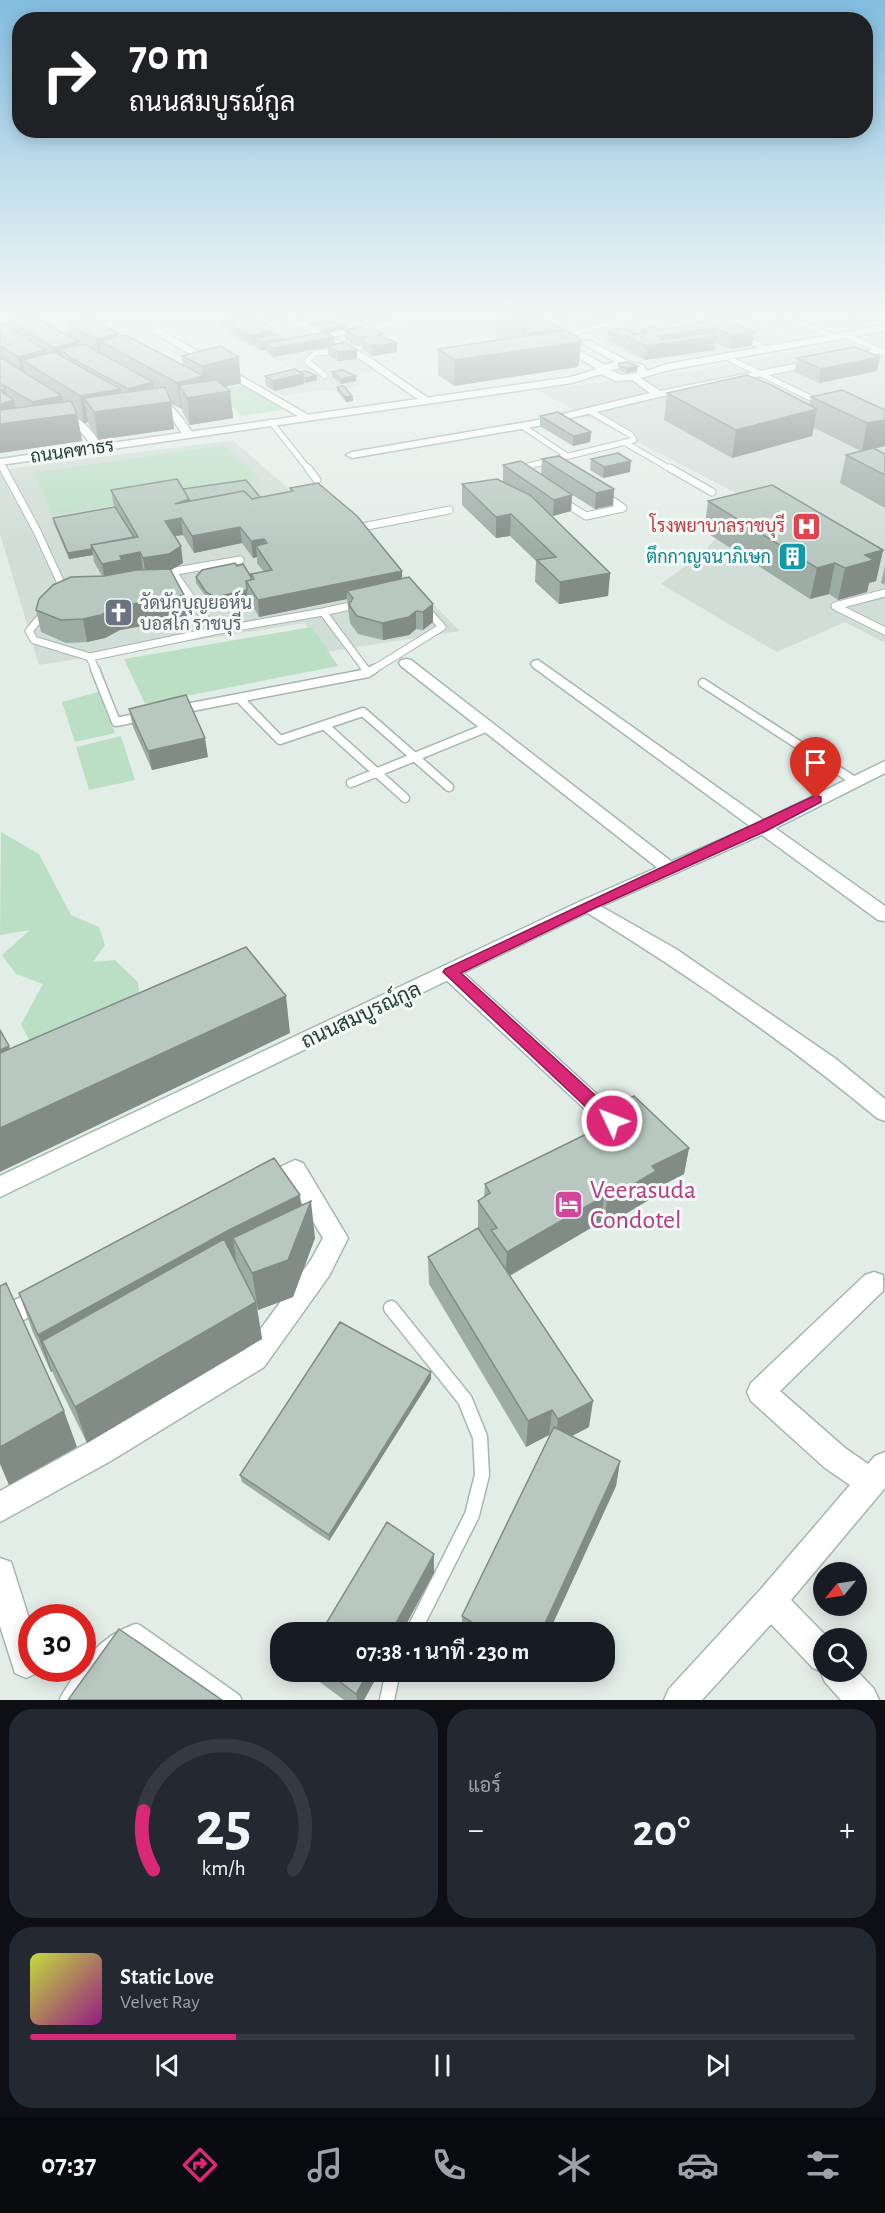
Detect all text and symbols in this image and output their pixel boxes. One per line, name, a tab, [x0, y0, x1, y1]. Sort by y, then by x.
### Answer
text: 70 m	[129, 35, 209, 77]
icon: right	[30, 36, 108, 114]
text: ถนนสมบูรณ์กูล	[129, 89, 295, 116]
street label: ถนนคฑาธร	[29, 437, 115, 467]
hospital icon: โรงพยาบาลราชบุรี	[790, 510, 822, 542]
place label: โรงพยาบาลราชบุรี	[649, 513, 785, 538]
building icon: ตึกกาญจนาภิเษก	[776, 541, 808, 573]
place label: ตึกกาญจนาภิเษก	[646, 545, 771, 568]
place label: วัดนักบุญยอห์น บอสโก ราชบุรี	[140, 590, 252, 636]
church icon: วัดนักบุญยอห์น บอสโก ราชบุรี	[103, 597, 135, 629]
pin	[790, 737, 841, 799]
icon: arrive	[799, 746, 832, 779]
street label: ถนนสมบูรณ์กูล	[296, 975, 426, 1056]
position arrow	[580, 1089, 644, 1153]
place label: Veerasuda Condotel	[590, 1177, 696, 1233]
hotel icon: Veerasuda Condotel	[553, 1188, 585, 1220]
north arrow	[813, 1562, 867, 1616]
map controls	[813, 1562, 867, 1682]
speed limit sign: 30	[18, 1604, 96, 1682]
button: search	[813, 1628, 867, 1682]
text: 07:38 · 1 นาที · 230 m	[356, 1641, 529, 1663]
text: แอร์	[468, 1776, 501, 1796]
text: 25	[195, 1794, 252, 1856]
text: 20°	[633, 1809, 690, 1854]
text: −	[468, 1814, 484, 1847]
text: +	[839, 1814, 855, 1847]
text: km/h	[201, 1859, 246, 1880]
text: Static Love	[120, 1966, 214, 1988]
text: Velvet Ray	[120, 1992, 200, 2012]
icon: previous	[151, 2049, 184, 2082]
icon: pause	[426, 2049, 459, 2082]
icon: next	[701, 2049, 734, 2082]
icon: directions	[179, 2144, 221, 2186]
icon: music	[304, 2144, 346, 2186]
icon: phone	[428, 2144, 470, 2186]
icon: climate	[553, 2144, 595, 2186]
icon: car	[677, 2144, 719, 2186]
icon: filters	[802, 2144, 844, 2186]
text: 07:37	[41, 2151, 96, 2178]

